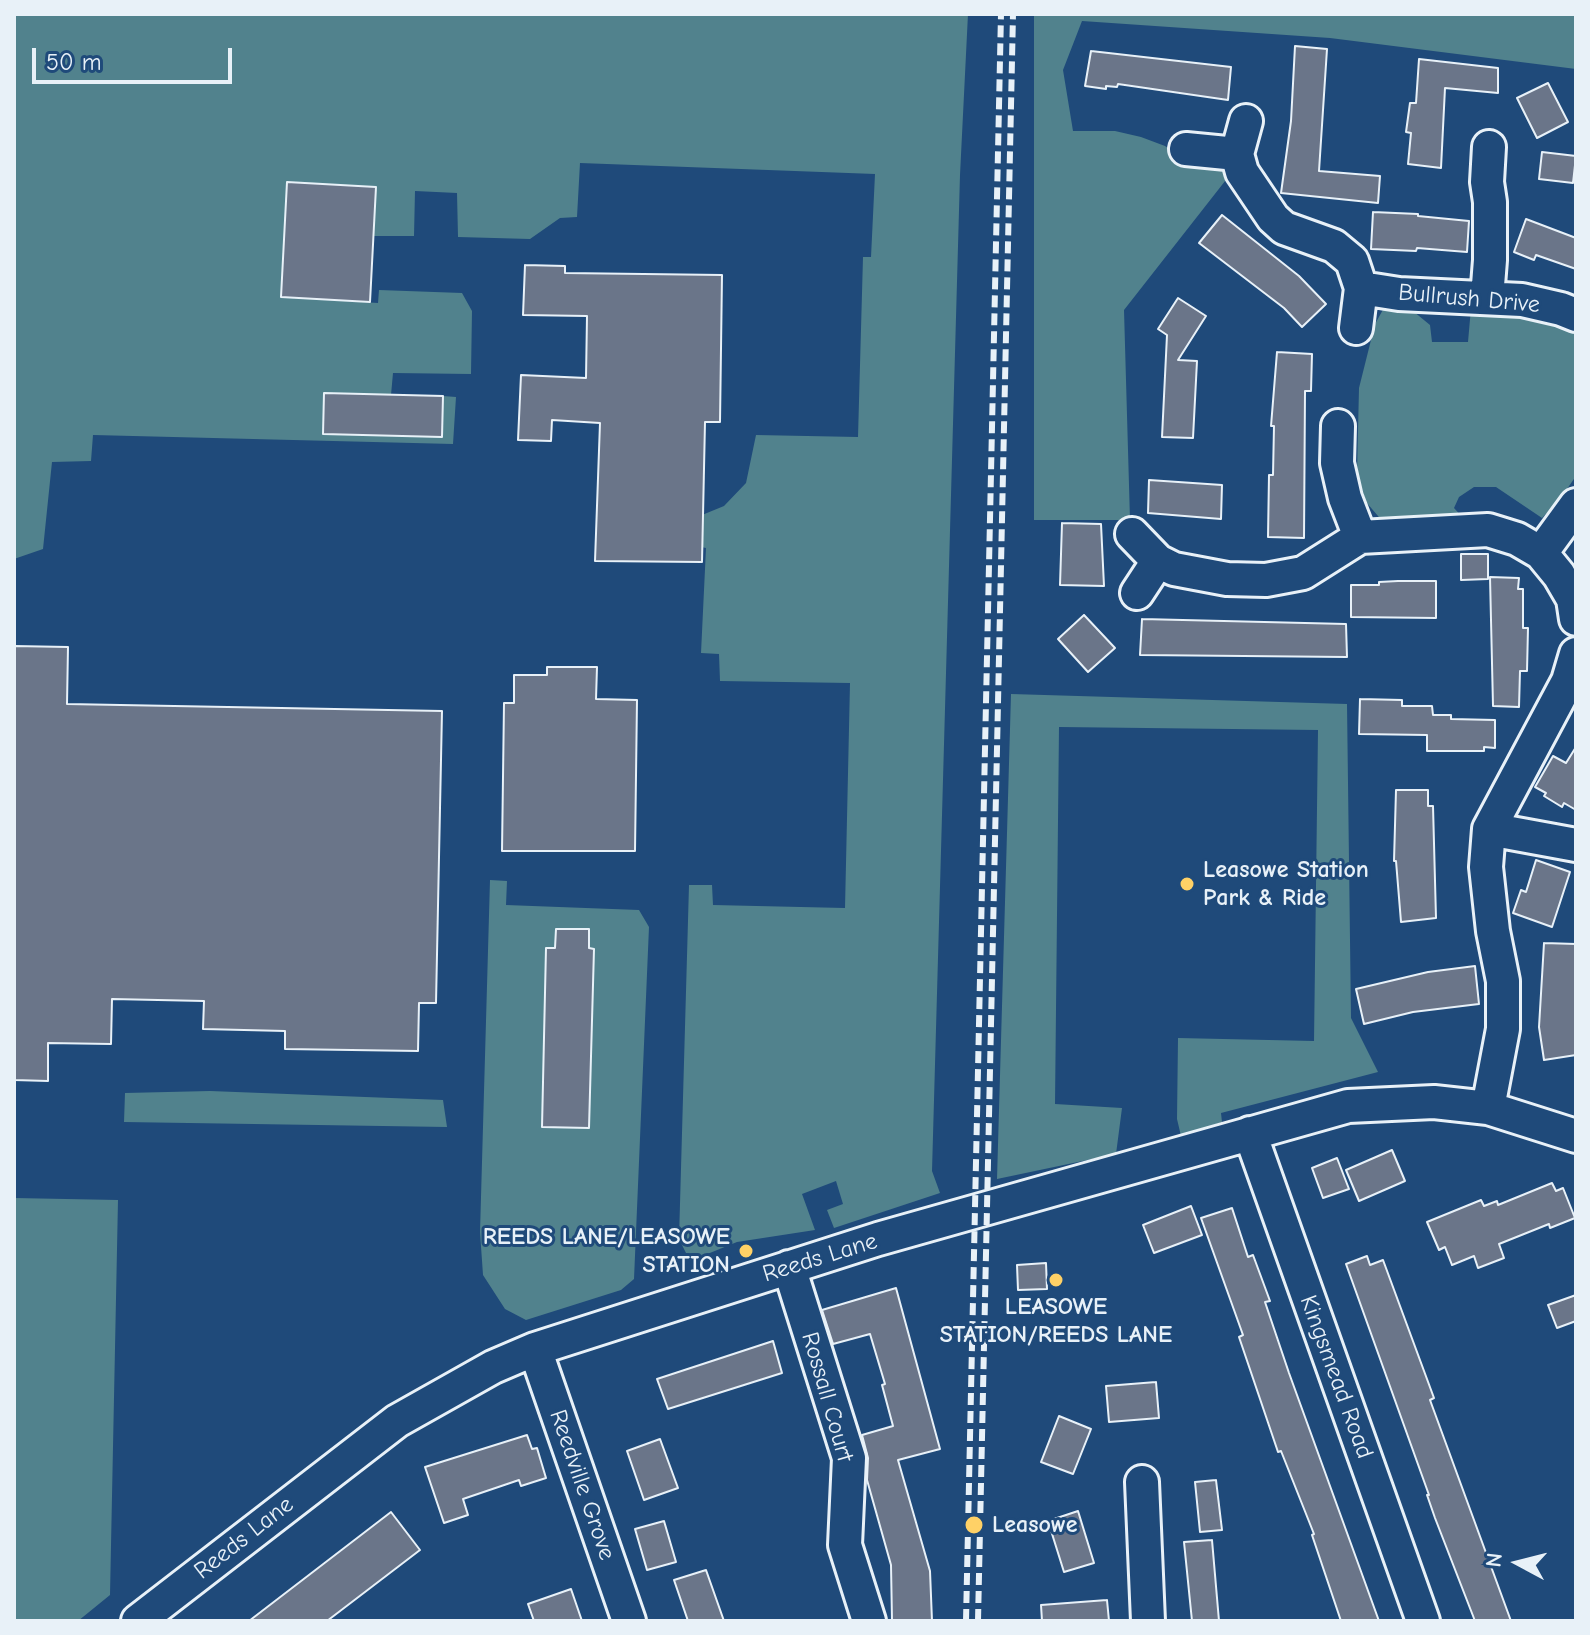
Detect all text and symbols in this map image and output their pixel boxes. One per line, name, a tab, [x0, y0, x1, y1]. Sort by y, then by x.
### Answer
scale bar	[36, 32, 236, 82]
text: 50 m	[46, 48, 102, 76]
street label: Bullrush Drive	[1397, 278, 1541, 320]
place label: Leasowe Station Park & Ride	[1203, 856, 1369, 912]
marker: Leasowe Station Park & Ride	[1178, 875, 1196, 893]
place label: REEDS LANE/LEASOWE STATION	[483, 1223, 730, 1279]
street label: Reeds Lane	[759, 1227, 881, 1289]
marker: REEDS LANE/LEASOWE STATION	[737, 1242, 755, 1260]
marker: LEASOWE STATION/REEDS LANE	[1047, 1271, 1065, 1289]
street label: Kingsmead Road	[1293, 1291, 1379, 1463]
place label: LEASOWE STATION/REEDS LANE	[940, 1293, 1172, 1349]
street label: Rossall Court	[795, 1329, 859, 1465]
street label: Reedville Grove	[543, 1406, 621, 1564]
street label: Reeds Lane	[189, 1490, 299, 1586]
place label: Leasowe	[992, 1511, 1078, 1539]
marker: Leasowe	[963, 1514, 985, 1536]
north arrow	[1478, 1523, 1558, 1603]
text: N	[1480, 1551, 1508, 1569]

